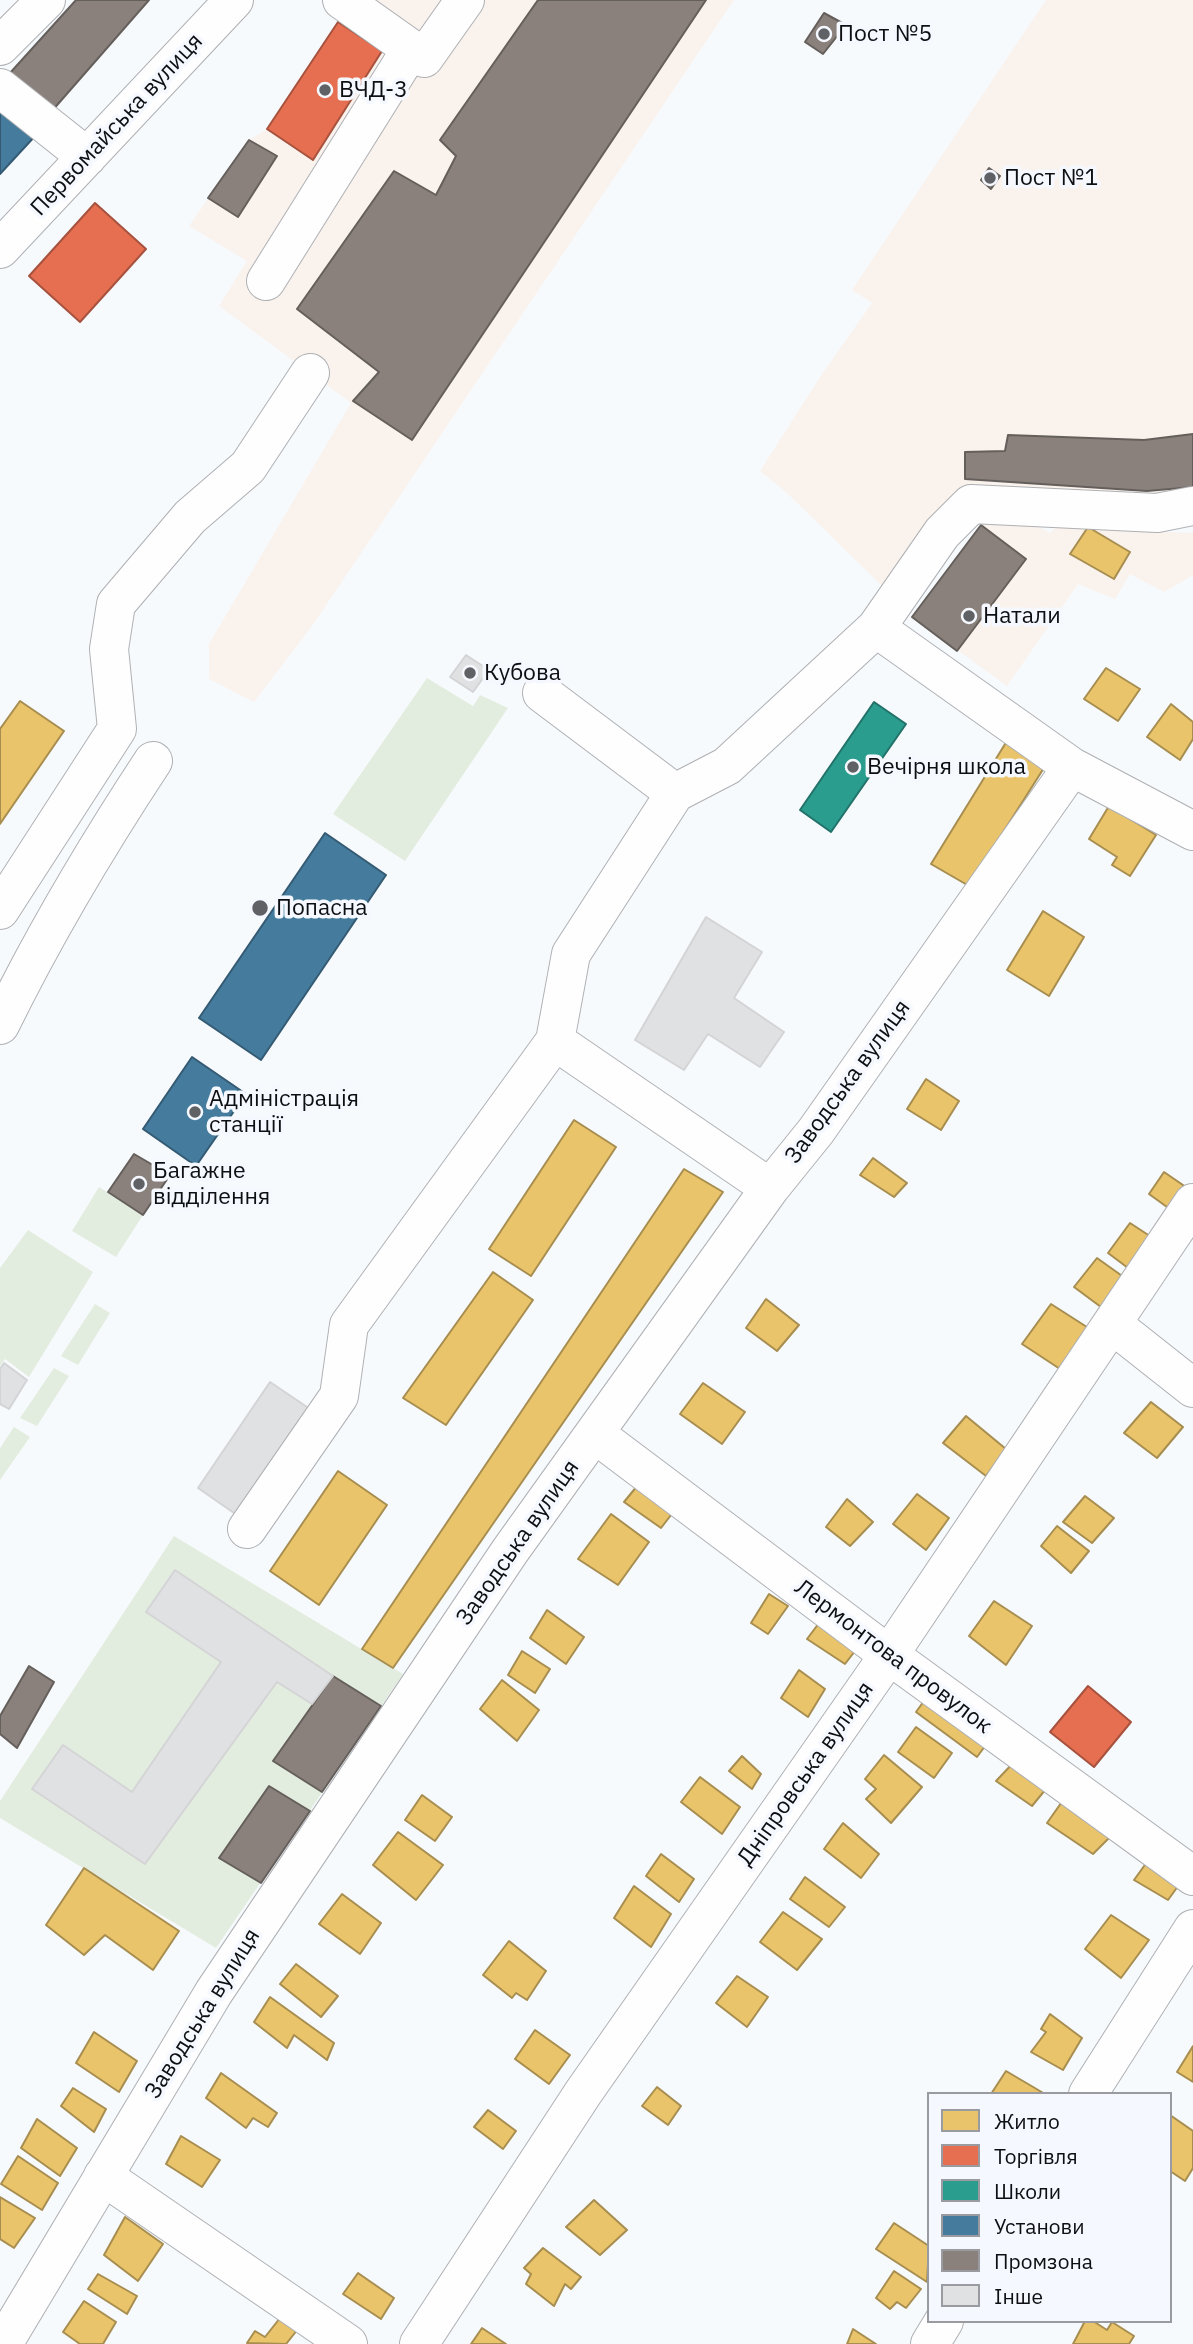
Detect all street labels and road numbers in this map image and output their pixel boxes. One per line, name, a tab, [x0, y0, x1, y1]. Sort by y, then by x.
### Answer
street label: Первомайська вулиця	[25, 28, 209, 222]
street label: Заводська вулиця	[779, 995, 917, 1169]
street label: Заводська вулиця	[451, 1455, 585, 1631]
street label: Лермонтова провулок	[789, 1574, 997, 1740]
street label: Дніпровська вулиця	[732, 1677, 880, 1871]
street label: Заводська вулиця	[140, 1924, 266, 2104]

